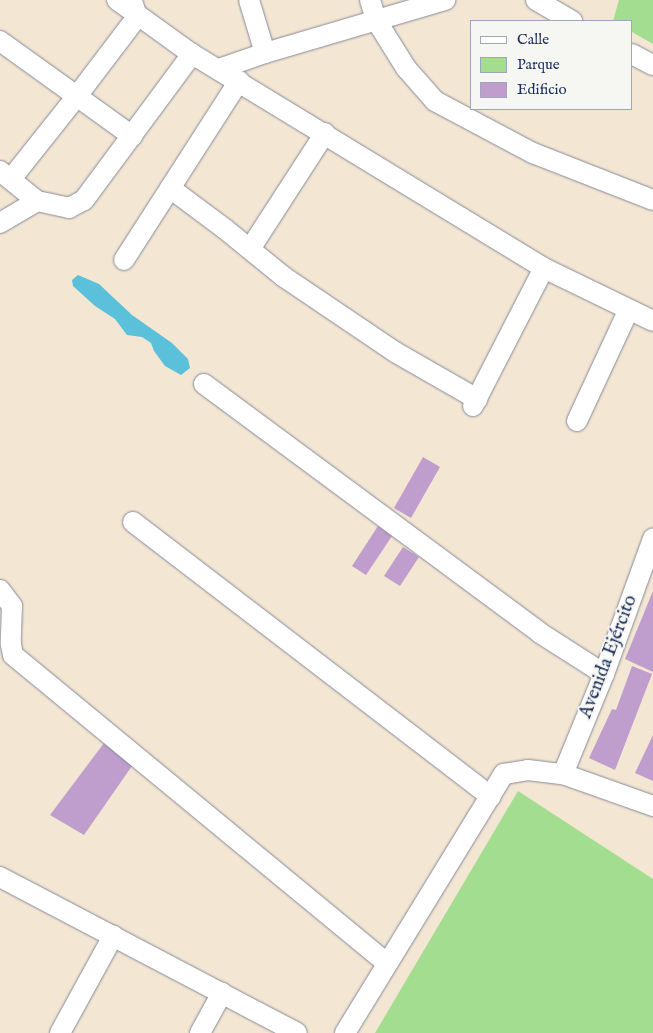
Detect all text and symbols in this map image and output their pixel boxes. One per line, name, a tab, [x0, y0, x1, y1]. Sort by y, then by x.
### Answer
legend	[470, 20, 633, 110]
text: Calle	[517, 30, 549, 49]
text: Parque	[517, 55, 560, 74]
text: Edificio	[517, 80, 567, 99]
street label: Avenida Ejército	[575, 592, 643, 722]

